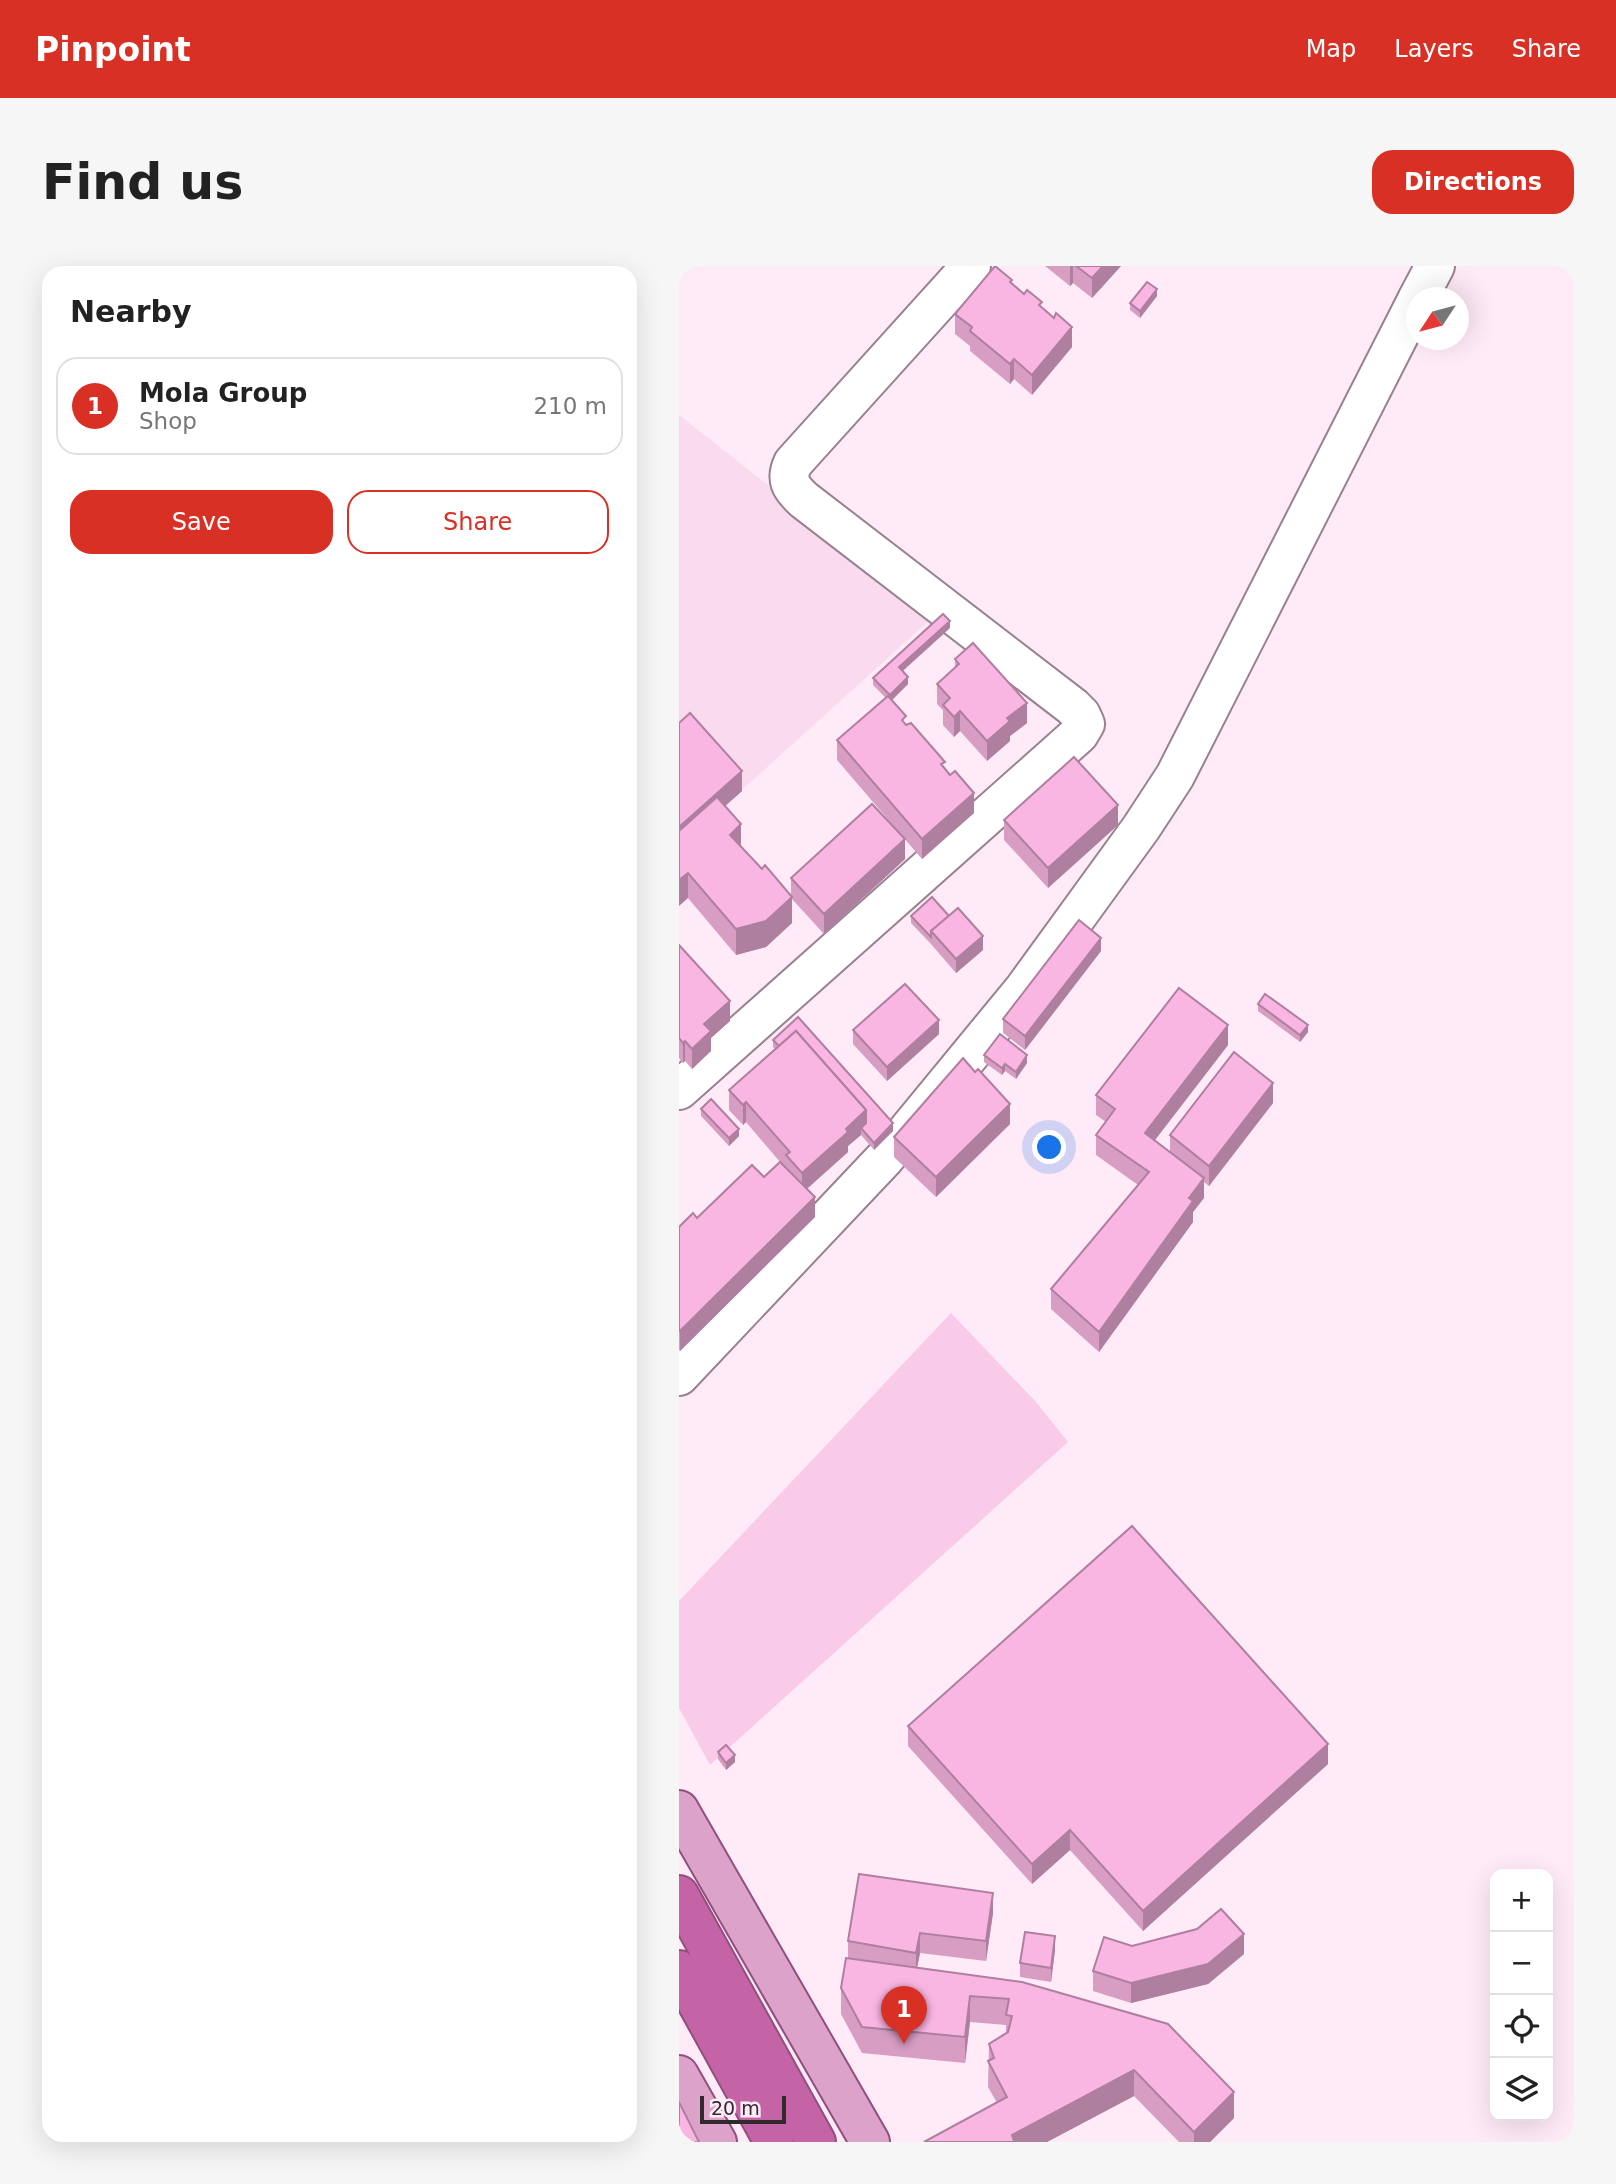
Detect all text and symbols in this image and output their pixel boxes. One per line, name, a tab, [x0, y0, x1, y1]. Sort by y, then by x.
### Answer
text: Pinpoint	[35, 30, 191, 69]
text: Map	[1306, 35, 1356, 63]
text: Layers	[1394, 35, 1474, 63]
text: Share	[1512, 35, 1581, 63]
button: Directions	[1372, 150, 1574, 214]
text: Find us	[42, 154, 243, 211]
north arrow	[1406, 287, 1469, 350]
text: Nearby	[70, 294, 192, 329]
text: Mola Group	[139, 378, 307, 408]
text: 1	[87, 393, 103, 419]
text: 210 m	[533, 393, 607, 419]
text: Shop	[139, 408, 197, 434]
button: Save	[70, 490, 333, 554]
button: Share	[347, 490, 609, 554]
your location	[1032, 1130, 1066, 1164]
map controls	[1490, 1869, 1553, 2121]
button: +	[1490, 1869, 1553, 1932]
button: −	[1490, 1932, 1553, 1995]
pin: 1	[881, 1986, 927, 2044]
button: locate	[1490, 1995, 1553, 2058]
button: layers	[1490, 2058, 1553, 2121]
scale bar	[700, 2093, 786, 2125]
text: 20 m	[711, 2097, 760, 2119]

